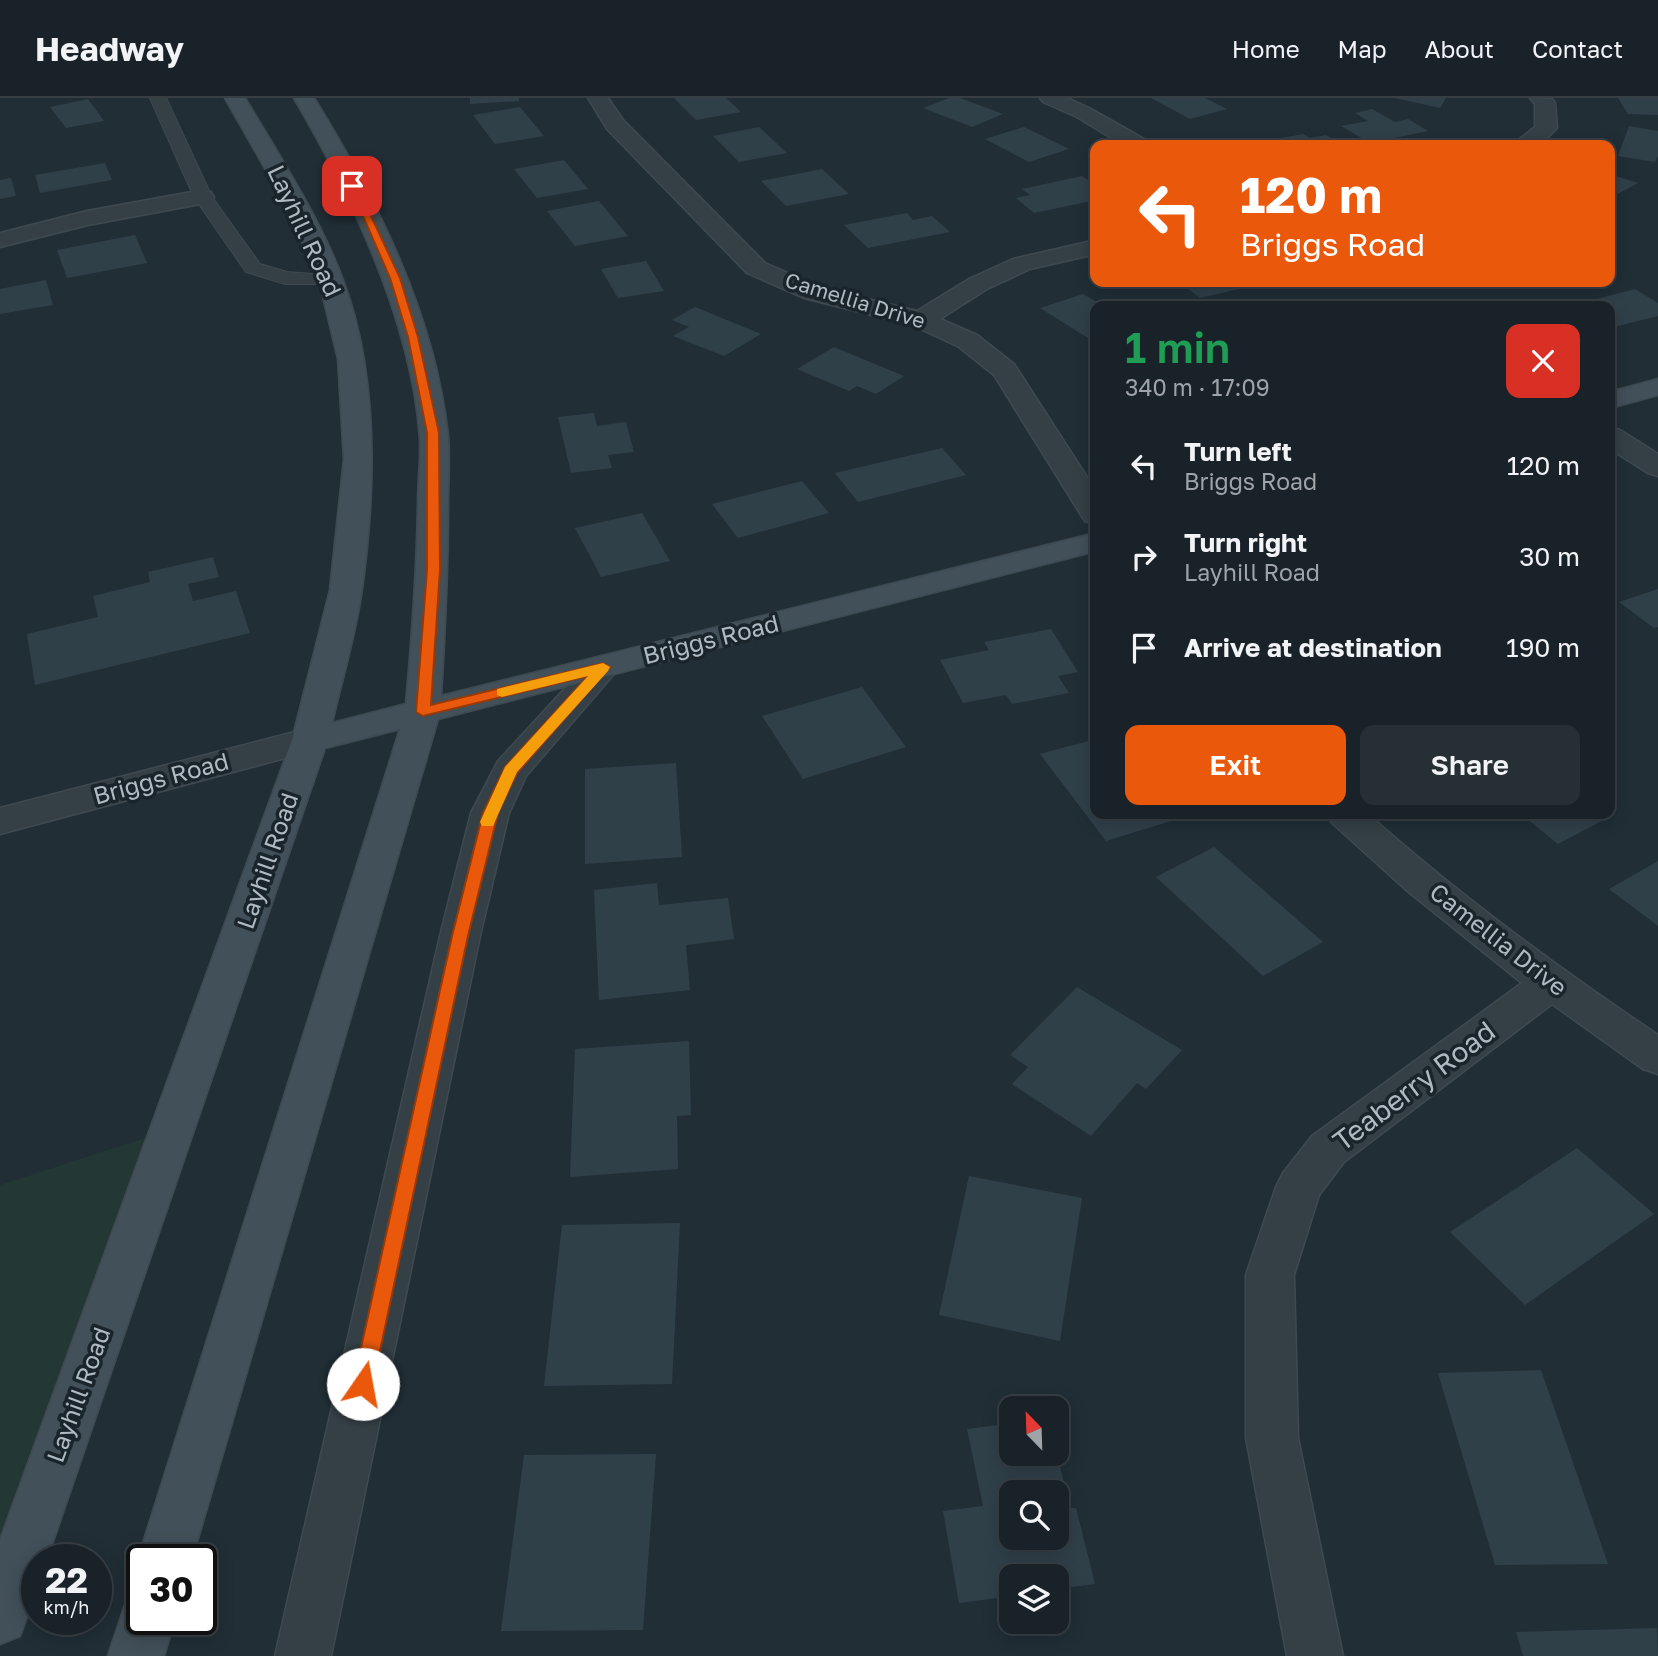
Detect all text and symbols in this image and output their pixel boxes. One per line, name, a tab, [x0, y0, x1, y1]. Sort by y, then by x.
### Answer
text: Headway	[35, 29, 184, 68]
text: Home	[1232, 34, 1300, 63]
text: Map	[1338, 34, 1387, 63]
text: About	[1425, 34, 1494, 63]
text: Contact	[1532, 34, 1623, 63]
pin	[322, 156, 382, 216]
street label: Layhill Road	[262, 160, 348, 301]
text: 120 m	[1240, 165, 1382, 224]
icon: arrive	[333, 167, 371, 205]
icon: left	[1125, 168, 1216, 259]
text: Briggs Road	[1240, 225, 1425, 263]
street label: Camellia Drive	[782, 266, 928, 334]
text: 1 min	[1125, 322, 1230, 372]
button: close	[1506, 324, 1580, 398]
text: 340 m · 17:09	[1125, 373, 1270, 401]
text: Turn left	[1184, 436, 1292, 467]
icon: left	[1125, 447, 1163, 485]
text: 120 m	[1507, 450, 1580, 481]
text: Briggs Road	[1184, 467, 1317, 495]
text: Turn right	[1184, 527, 1307, 558]
icon: right	[1125, 538, 1163, 576]
text: 30 m	[1519, 541, 1580, 572]
text: Layhill Road	[1184, 558, 1320, 586]
street label: Briggs Road	[640, 608, 782, 669]
icon: arrive	[1125, 629, 1163, 667]
text: Arrive at destination	[1184, 632, 1442, 663]
text: 190 m	[1506, 632, 1580, 663]
button: Exit	[1125, 725, 1346, 805]
button: Share	[1360, 725, 1580, 805]
street label: Briggs Road	[90, 746, 231, 810]
street label: Layhill Road	[230, 789, 303, 932]
street label: Camellia Drive	[1425, 876, 1573, 1001]
street label: Teaberry Road	[1326, 1014, 1501, 1157]
street label: Layhill Road	[40, 1323, 115, 1466]
position arrow	[326, 1347, 400, 1421]
north arrow	[999, 1396, 1069, 1466]
map controls	[999, 1396, 1069, 1634]
button: search	[999, 1480, 1069, 1550]
speed limit sign: 30	[126, 1544, 217, 1635]
text: 22	[45, 1559, 88, 1601]
button: layers	[999, 1564, 1069, 1634]
text: km/h	[44, 1596, 89, 1618]

